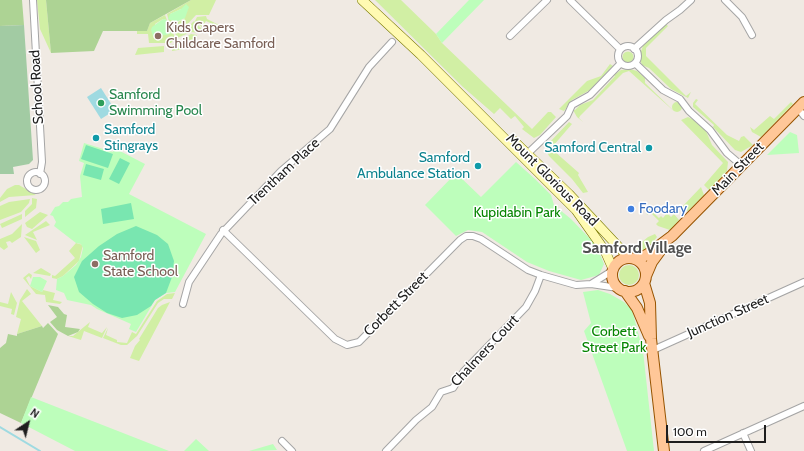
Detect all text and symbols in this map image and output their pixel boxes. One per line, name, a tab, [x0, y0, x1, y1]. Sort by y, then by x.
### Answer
place label: Kids Capers Childcare Samford	[166, 20, 275, 52]
marker: Kids Capers Childcare Samford	[153, 31, 163, 41]
street label: School Road	[27, 49, 47, 125]
place label: Samford Swimming Pool	[109, 87, 202, 120]
marker: Samford Swimming Pool	[96, 98, 106, 108]
place label: Samford Stingrays	[104, 122, 158, 154]
street label: Mount Glorious Road	[502, 130, 602, 230]
marker: Samford Stingrays	[91, 133, 101, 143]
street label: Trentham Place	[245, 135, 323, 209]
street label: Main Street	[708, 139, 768, 199]
place label: Samford Central	[544, 140, 641, 156]
marker: Samford Central	[644, 143, 654, 153]
place label: Samford Ambulance Station	[357, 150, 470, 182]
marker: Samford Ambulance Station	[473, 161, 483, 171]
place label: Foodary	[639, 201, 687, 217]
marker: Foodary	[626, 204, 636, 214]
park label: Kupidabin Park	[473, 205, 561, 221]
district label: Samford Village	[582, 238, 692, 258]
place label: Samford State School	[103, 248, 178, 280]
marker: Samford State School	[90, 259, 100, 269]
street label: Corbett Street	[360, 268, 432, 340]
street label: Junction Street	[685, 291, 771, 341]
street label: Chalmers Court	[448, 312, 522, 390]
park label: Corbett Street Park	[582, 324, 646, 356]
north arrow	[8, 403, 48, 443]
text: N	[28, 405, 42, 421]
scale bar	[668, 417, 768, 443]
text: 100 m	[673, 424, 707, 439]

